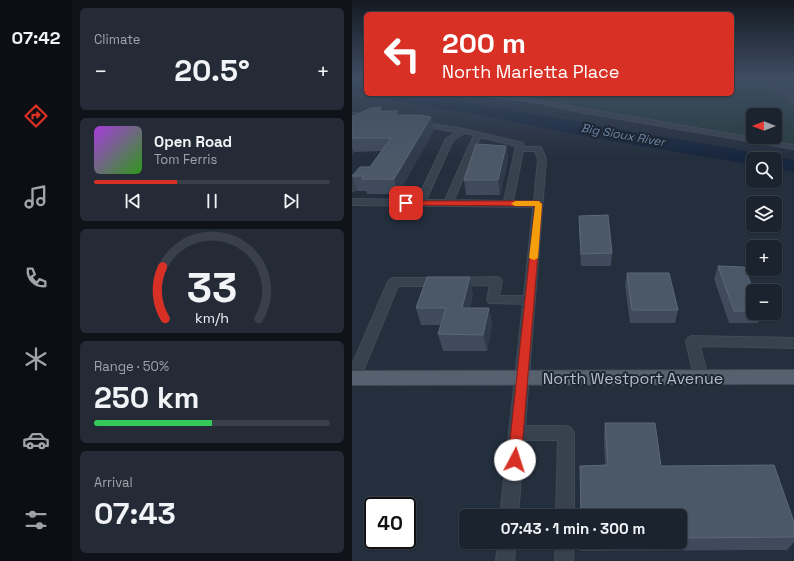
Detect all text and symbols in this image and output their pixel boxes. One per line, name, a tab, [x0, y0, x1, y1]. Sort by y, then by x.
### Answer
text: 200 m	[442, 25, 526, 61]
text: 07:42	[12, 26, 60, 49]
icon: left	[376, 28, 428, 80]
text: Climate	[94, 31, 140, 48]
text: 20.5°	[174, 51, 250, 90]
text: −	[94, 57, 108, 85]
text: +	[316, 57, 330, 85]
text: North Marietta Place	[442, 60, 619, 83]
icon: directions	[22, 102, 50, 130]
north arrow	[746, 108, 782, 144]
map controls	[746, 108, 782, 320]
water label: Big Sioux River	[580, 120, 668, 151]
text: Open Road	[154, 132, 232, 151]
text: Tom Ferris	[154, 151, 217, 168]
button: search	[746, 152, 782, 188]
icon: music	[22, 183, 50, 211]
pin	[389, 186, 423, 220]
icon: previous	[122, 190, 144, 212]
icon: pause	[201, 190, 223, 212]
icon: next	[280, 190, 302, 212]
icon: arrive	[395, 192, 417, 214]
button: layers	[746, 196, 782, 232]
button: +	[746, 240, 782, 276]
text: 33	[187, 260, 237, 313]
icon: phone	[22, 264, 50, 292]
button: −	[746, 284, 782, 320]
text: km/h	[195, 308, 229, 326]
icon: climate	[22, 345, 50, 373]
text: Range · 50%	[94, 358, 169, 375]
street label: North Westport Avenue	[543, 368, 723, 389]
text: 250 km	[94, 378, 199, 417]
icon: car	[22, 426, 50, 454]
position arrow	[494, 439, 536, 481]
text: Arrival	[94, 474, 133, 491]
text: 07:43	[94, 494, 176, 533]
speed limit sign: 40	[364, 497, 416, 549]
icon: filters	[22, 506, 50, 534]
text: 07:43 · 1 min · 300 m	[501, 519, 645, 538]

